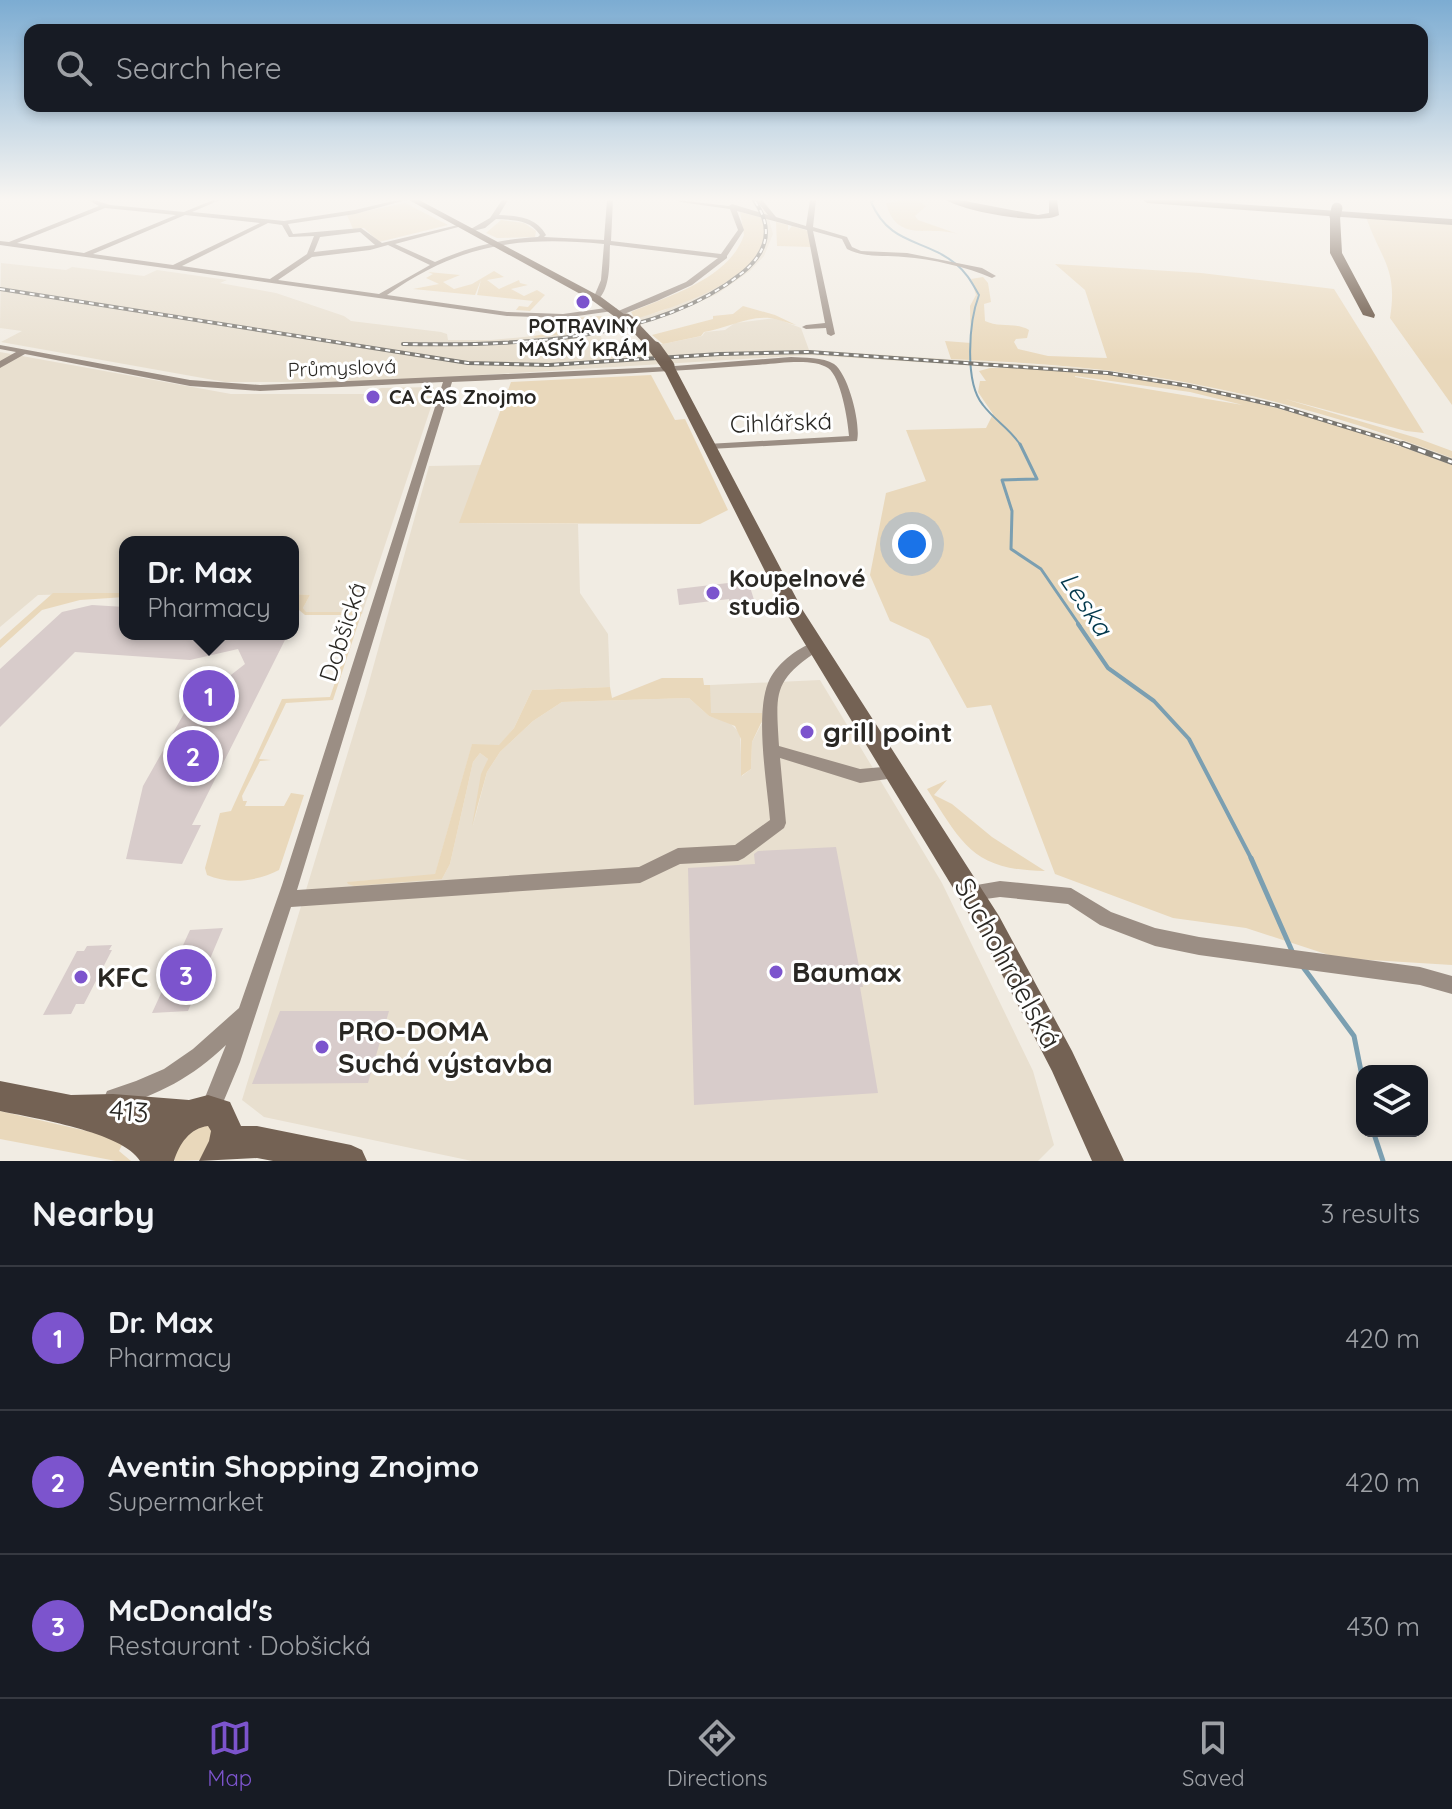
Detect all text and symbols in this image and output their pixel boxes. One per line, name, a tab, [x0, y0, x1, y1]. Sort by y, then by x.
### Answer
search box	[24, 24, 1428, 112]
icon: search	[52, 46, 96, 90]
text: Search here	[116, 49, 282, 87]
marker: POTRAVINY MASNÝ KRÁM	[574, 293, 592, 311]
place label: POTRAVINY MASNÝ KRÁM	[518, 313, 648, 361]
street label: Průmyslová	[287, 353, 397, 382]
place label: CA ČAS Znojmo	[389, 384, 537, 409]
marker: CA ČAS Znojmo	[364, 388, 382, 406]
street label: Cihlářská	[729, 405, 833, 439]
your location	[892, 524, 932, 564]
popup	[119, 536, 299, 640]
text: Dr. Max	[147, 553, 252, 591]
place label: Koupelnové studio	[729, 563, 866, 621]
water label: Leska	[1053, 565, 1120, 643]
street label: Dobšická	[312, 578, 372, 685]
marker: Koupelnové studio	[704, 584, 722, 602]
text: Pharmacy	[147, 591, 271, 624]
pin: 1	[183, 666, 235, 726]
place label: grill point	[823, 714, 952, 749]
marker: grill point	[798, 723, 816, 741]
pin: 2	[167, 726, 219, 786]
street label: Suchohrdelská	[947, 872, 1070, 1054]
pin: 3	[160, 945, 212, 1005]
place label: Baumax	[792, 954, 901, 989]
place label: KFC	[97, 959, 148, 994]
marker: Baumax	[767, 963, 785, 981]
marker: KFC	[72, 968, 90, 986]
place label: PRO-DOMA Suchá výstavba	[338, 1013, 553, 1080]
marker: PRO-DOMA Suchá výstavba	[313, 1038, 331, 1056]
map controls	[1356, 1065, 1428, 1137]
button: layers	[1356, 1065, 1428, 1137]
street label: 413	[108, 1091, 150, 1130]
text: Nearby	[32, 1192, 155, 1235]
text: 3 results	[1321, 1197, 1420, 1230]
text: Dr. Max	[108, 1303, 213, 1341]
text: 1	[53, 1322, 63, 1355]
text: 420 m	[1346, 1322, 1420, 1355]
text: Pharmacy	[108, 1341, 232, 1374]
text: Aventin Shopping Znojmo	[108, 1447, 479, 1485]
text: 2	[51, 1466, 65, 1499]
text: 420 m	[1346, 1466, 1420, 1499]
text: Supermarket	[108, 1485, 264, 1518]
text: McDonald's	[108, 1591, 273, 1629]
text: 3	[51, 1610, 65, 1643]
text: 430 m	[1346, 1610, 1420, 1643]
text: Restaurant · Dobšická	[108, 1629, 371, 1662]
tab: Map	[207, 1716, 252, 1792]
tab: Directions	[667, 1716, 767, 1792]
tab: Saved	[1182, 1716, 1245, 1792]

